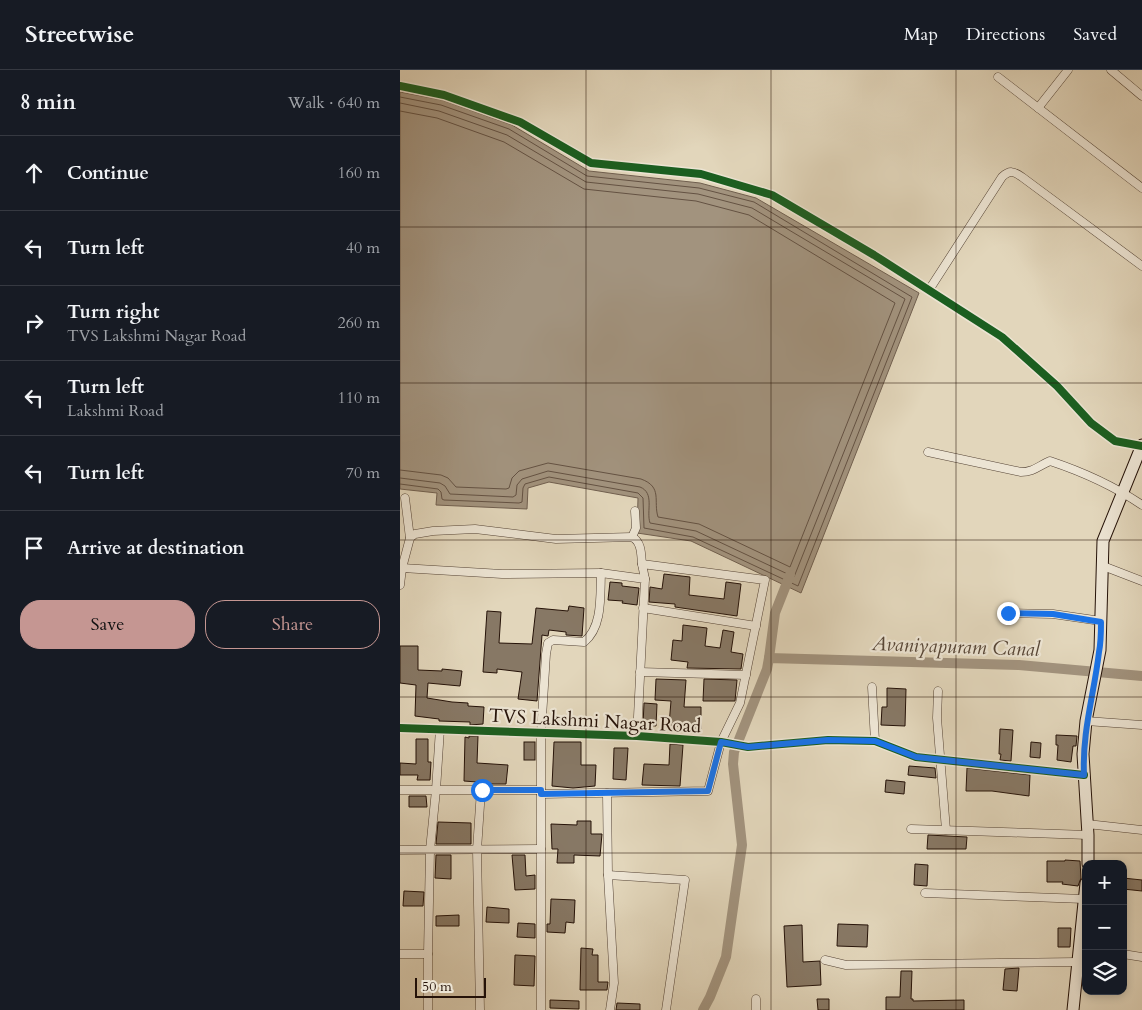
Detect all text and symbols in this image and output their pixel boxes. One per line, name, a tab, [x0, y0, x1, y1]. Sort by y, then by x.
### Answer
text: Streetwise	[25, 18, 134, 51]
text: Map	[904, 22, 938, 47]
text: Directions	[966, 22, 1045, 47]
text: Saved	[1073, 22, 1117, 47]
text: 8 min	[20, 88, 76, 117]
text: Walk · 640 m	[288, 92, 380, 114]
icon: ahead	[20, 159, 48, 187]
text: Continue	[67, 160, 149, 186]
text: 160 m	[338, 162, 380, 184]
icon: left	[20, 234, 48, 262]
text: Turn left	[67, 235, 144, 261]
text: 40 m	[346, 237, 380, 259]
text: Turn right	[67, 299, 159, 325]
icon: right	[20, 309, 48, 337]
text: 260 m	[338, 312, 380, 334]
text: TVS Lakshmi Nagar Road	[67, 325, 246, 347]
text: Turn left	[67, 374, 144, 400]
icon: left	[20, 384, 48, 412]
text: 110 m	[338, 387, 380, 409]
text: Lakshmi Road	[67, 400, 164, 422]
icon: left	[20, 459, 48, 487]
text: Turn left	[67, 460, 144, 486]
text: 70 m	[346, 462, 380, 484]
icon: arrive	[20, 534, 48, 562]
text: Arrive at destination	[67, 535, 244, 561]
button: Save	[20, 600, 195, 649]
button: Share	[205, 600, 380, 649]
route end	[997, 602, 1020, 625]
water label: Avaniyapuram Canal	[870, 630, 1041, 663]
street label: TVS Lakshmi Nagar Road	[488, 702, 702, 740]
route start	[471, 779, 494, 802]
map controls	[1082, 860, 1127, 995]
button: +	[1082, 860, 1127, 905]
button: −	[1082, 905, 1127, 950]
button: layers	[1082, 950, 1127, 995]
scale bar	[415, 975, 486, 998]
text: 50 m	[422, 977, 452, 996]

